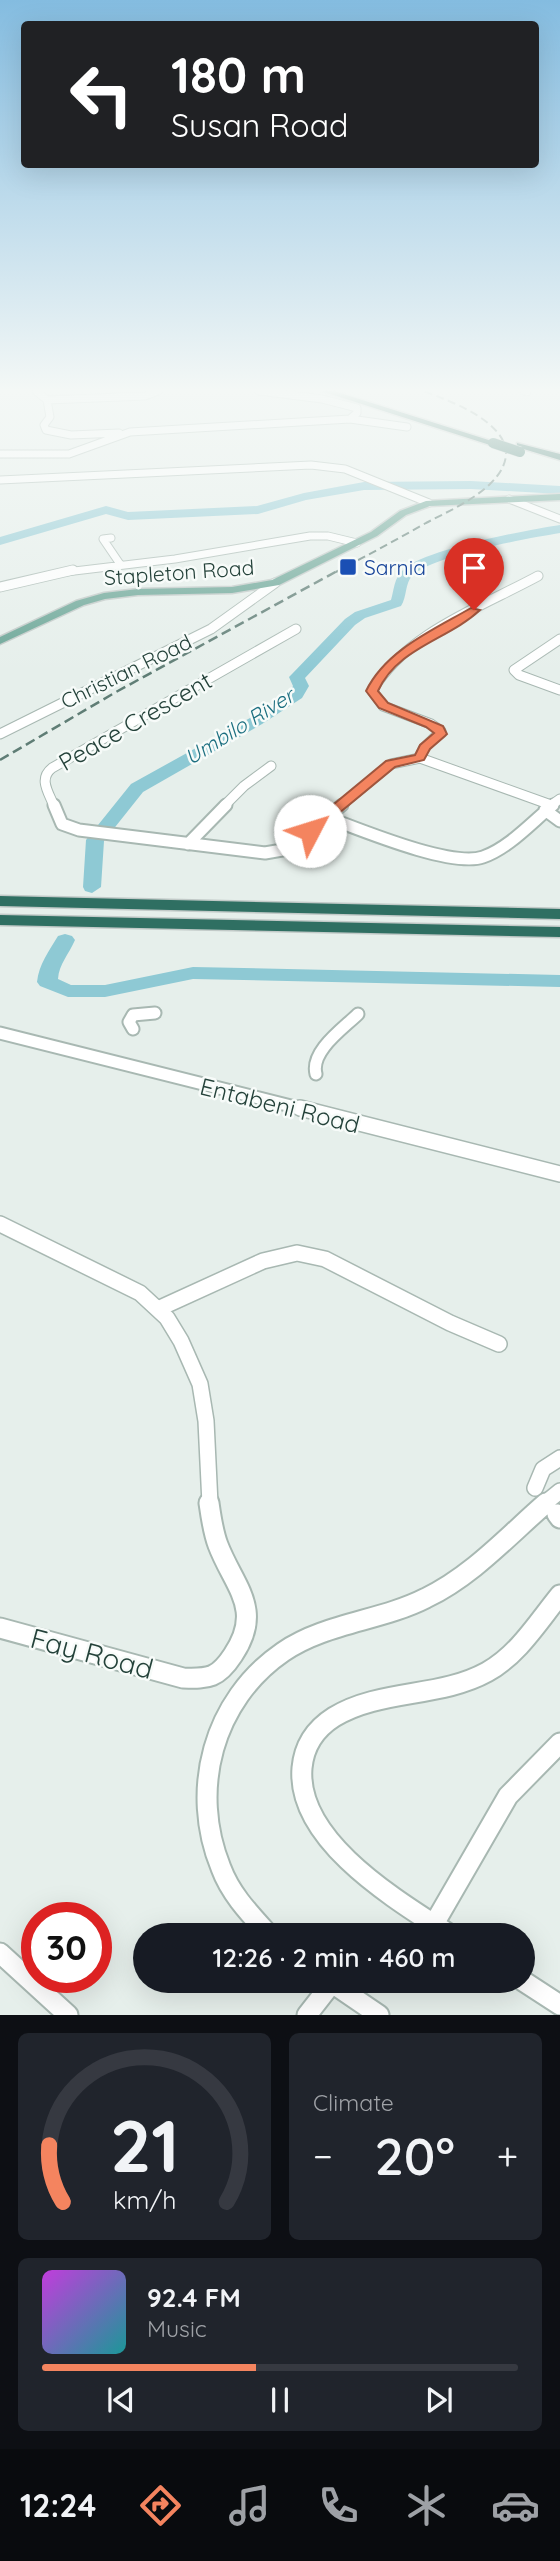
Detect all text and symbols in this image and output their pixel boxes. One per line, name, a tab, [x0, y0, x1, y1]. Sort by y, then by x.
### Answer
text: 180 m	[171, 44, 306, 105]
icon: left	[56, 49, 147, 140]
text: Susan Road	[171, 105, 348, 145]
pin	[444, 538, 504, 610]
icon: arrive	[455, 549, 493, 587]
street label: Stapleton Road	[103, 554, 255, 590]
place label: Sarnia	[364, 554, 426, 580]
marker: Sarnia	[338, 557, 358, 577]
street label: Christian Road	[56, 628, 196, 714]
street label: Peace Crescent	[53, 665, 217, 777]
water label: Umbilo River	[180, 681, 301, 770]
position arrow	[273, 794, 347, 868]
street label: Entabeni Road	[197, 1071, 363, 1139]
street label: Fay Road	[27, 1620, 157, 1686]
speed limit sign: 30	[21, 1902, 112, 1993]
text: 12:26 · 2 min · 460 m	[213, 1941, 455, 1974]
text: Climate	[313, 2088, 394, 2117]
text: 21	[110, 2100, 179, 2191]
text: 20°	[374, 2123, 455, 2188]
text: −	[313, 2132, 333, 2180]
text: +	[497, 2132, 518, 2180]
text: km/h	[113, 2184, 176, 2215]
text: 92.4 FM	[147, 2281, 241, 2314]
text: Music	[147, 2314, 207, 2343]
icon: previous	[102, 2381, 140, 2419]
icon: pause	[261, 2381, 299, 2419]
icon: next	[420, 2381, 458, 2419]
icon: directions	[136, 2481, 185, 2530]
icon: music	[225, 2481, 274, 2530]
icon: phone	[314, 2481, 363, 2530]
icon: climate	[402, 2481, 451, 2530]
icon: car	[491, 2481, 540, 2530]
text: 12:24	[20, 2485, 96, 2525]

